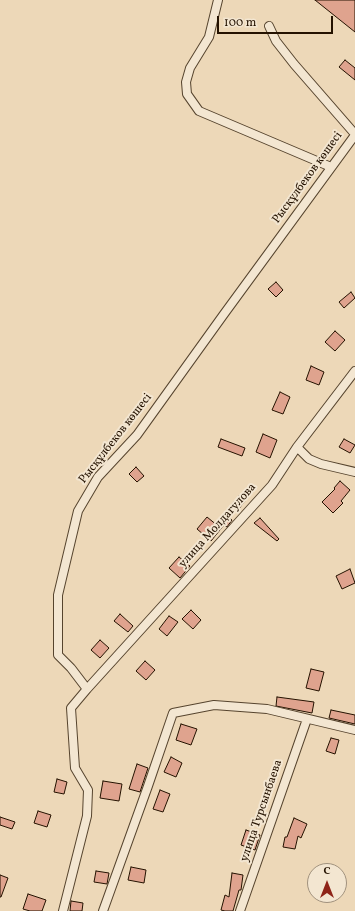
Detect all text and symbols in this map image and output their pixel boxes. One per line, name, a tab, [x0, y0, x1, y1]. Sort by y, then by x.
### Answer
scale bar	[219, 8, 335, 34]
text: 100 m	[224, 15, 256, 31]
street label: Рысқұлбеков көшесі	[270, 129, 346, 227]
street label: Рысқұлбеков көшесі	[76, 391, 156, 487]
street label: улица Молдагулова	[176, 481, 260, 571]
street label: улица Турсынбаева	[238, 758, 286, 864]
north arrow	[307, 863, 347, 903]
text: С	[323, 864, 331, 879]

